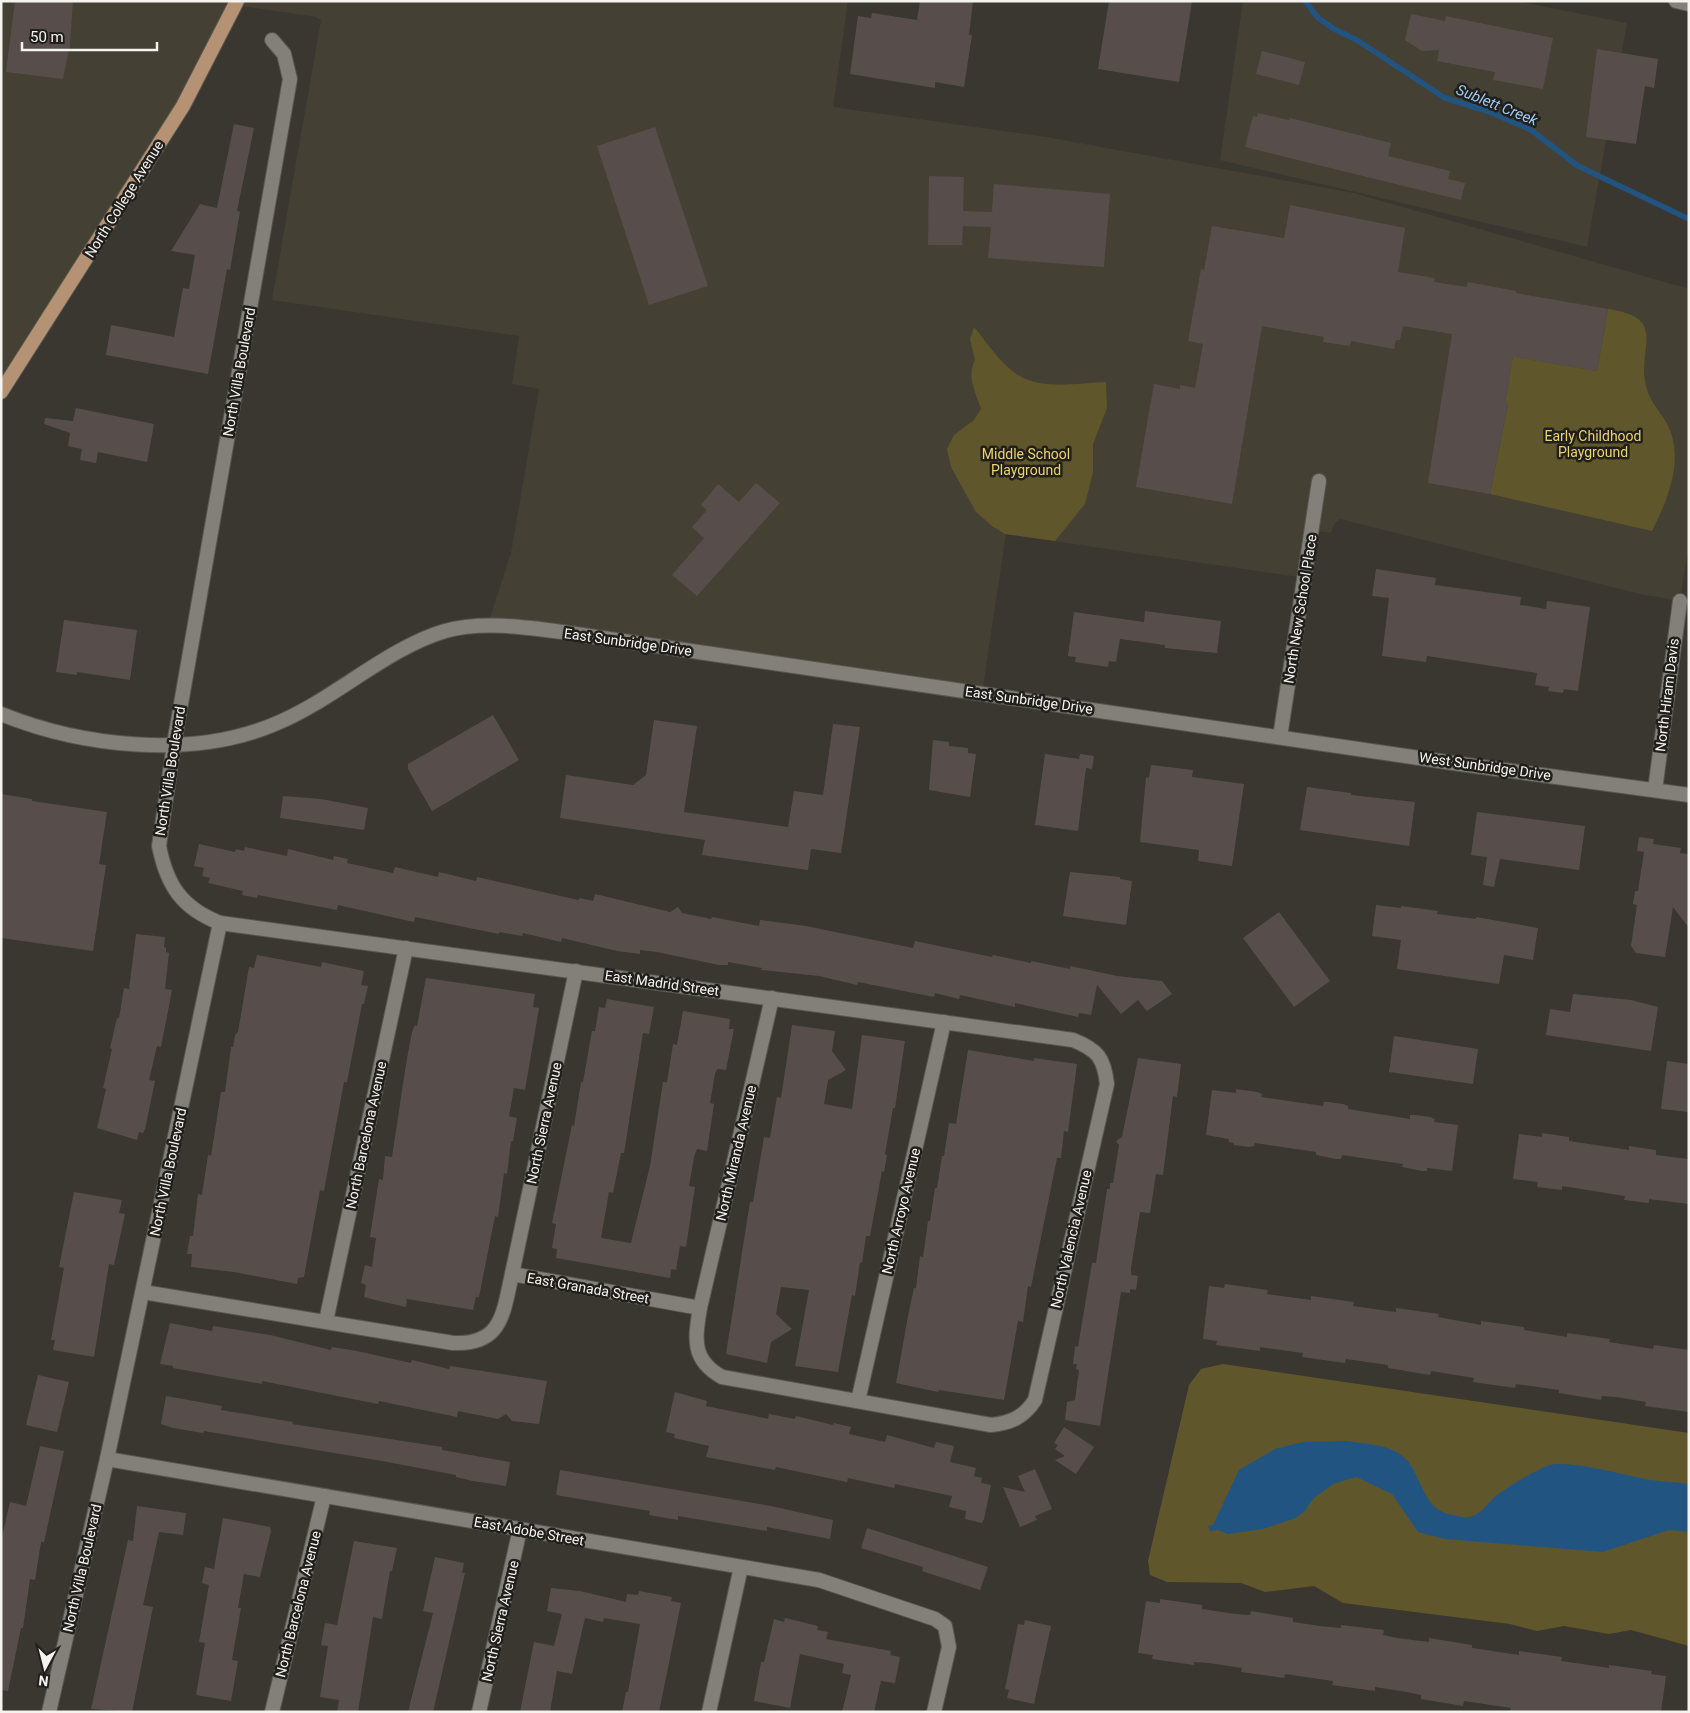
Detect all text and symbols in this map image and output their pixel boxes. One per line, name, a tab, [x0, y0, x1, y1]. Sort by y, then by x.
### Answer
scale bar	[22, 20, 158, 52]
text: 50 m	[30, 28, 64, 46]
water label: Sublett Creek	[1454, 80, 1541, 130]
street label: North College Avenue	[82, 138, 166, 260]
street label: North Villa Boulevard	[220, 306, 258, 438]
park label: Early Childhood Playground	[1545, 428, 1641, 460]
park label: Middle School Playground	[982, 446, 1070, 478]
street label: North New School Place	[1280, 533, 1320, 685]
street label: East Sunbridge Drive	[563, 625, 693, 659]
street label: North Hiram Davis	[1652, 637, 1682, 753]
street label: East Sunbridge Drive	[964, 683, 1094, 717]
street label: North Villa Boulevard	[152, 705, 188, 837]
street label: West Sunbridge Drive	[1418, 749, 1552, 783]
street label: East Madrid Street	[604, 967, 720, 999]
street label: North Barcelona Avenue	[343, 1060, 389, 1210]
street label: North Sierra Avenue	[523, 1061, 565, 1185]
street label: North Miranda Avenue	[713, 1083, 759, 1223]
street label: North Villa Boulevard	[147, 1106, 189, 1238]
street label: North Arroyo Avenue	[879, 1146, 923, 1276]
street label: North Valencia Avenue	[1047, 1168, 1095, 1310]
street label: East Granada Street	[526, 1269, 651, 1307]
street label: North Villa Boulevard	[59, 1502, 105, 1634]
street label: East Adobe Street	[473, 1513, 586, 1549]
street label: North Barcelona Avenue	[272, 1529, 324, 1679]
street label: North Sierra Avenue	[478, 1559, 522, 1683]
north arrow	[20, 1643, 70, 1693]
text: N	[38, 1672, 49, 1689]

